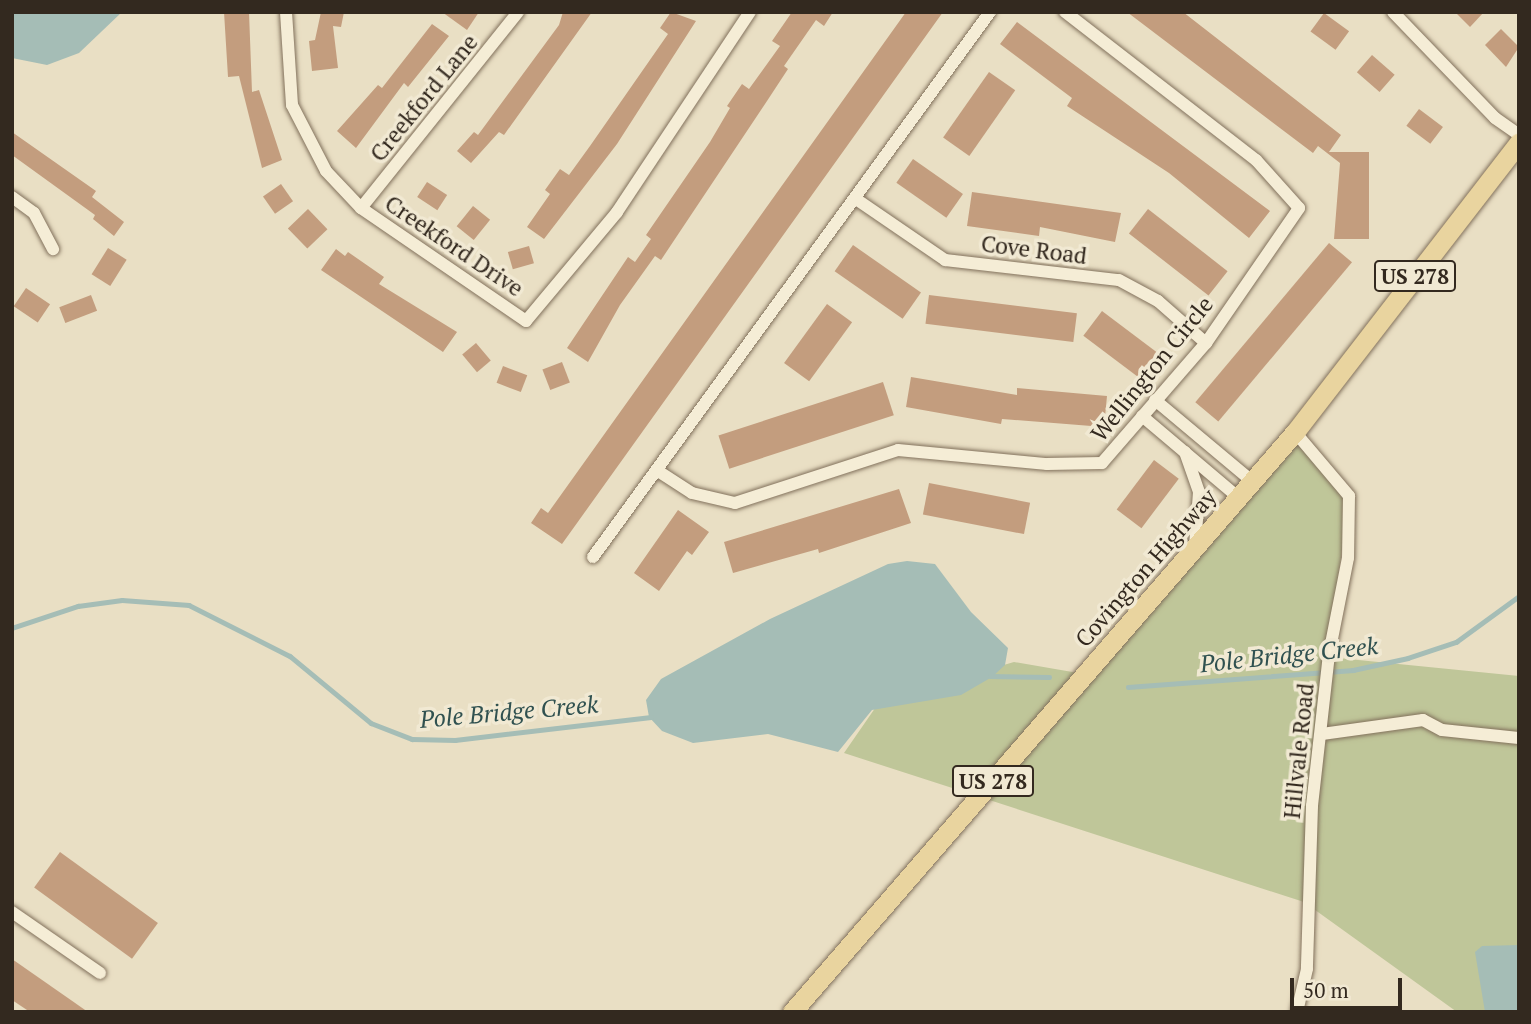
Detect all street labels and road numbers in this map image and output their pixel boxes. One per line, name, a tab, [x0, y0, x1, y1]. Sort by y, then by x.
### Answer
street label: Creekford Lane	[364, 29, 484, 167]
street label: Creekford Drive	[380, 190, 528, 302]
street label: Cove Road	[980, 230, 1088, 270]
road number: US 278	[1373, 258, 1457, 294]
street label: Wellington Circle	[1085, 291, 1219, 447]
street label: Covington Highway	[1070, 483, 1222, 653]
street label: Hillvale Road	[1278, 682, 1320, 820]
road number: US 278	[951, 764, 1035, 798]

